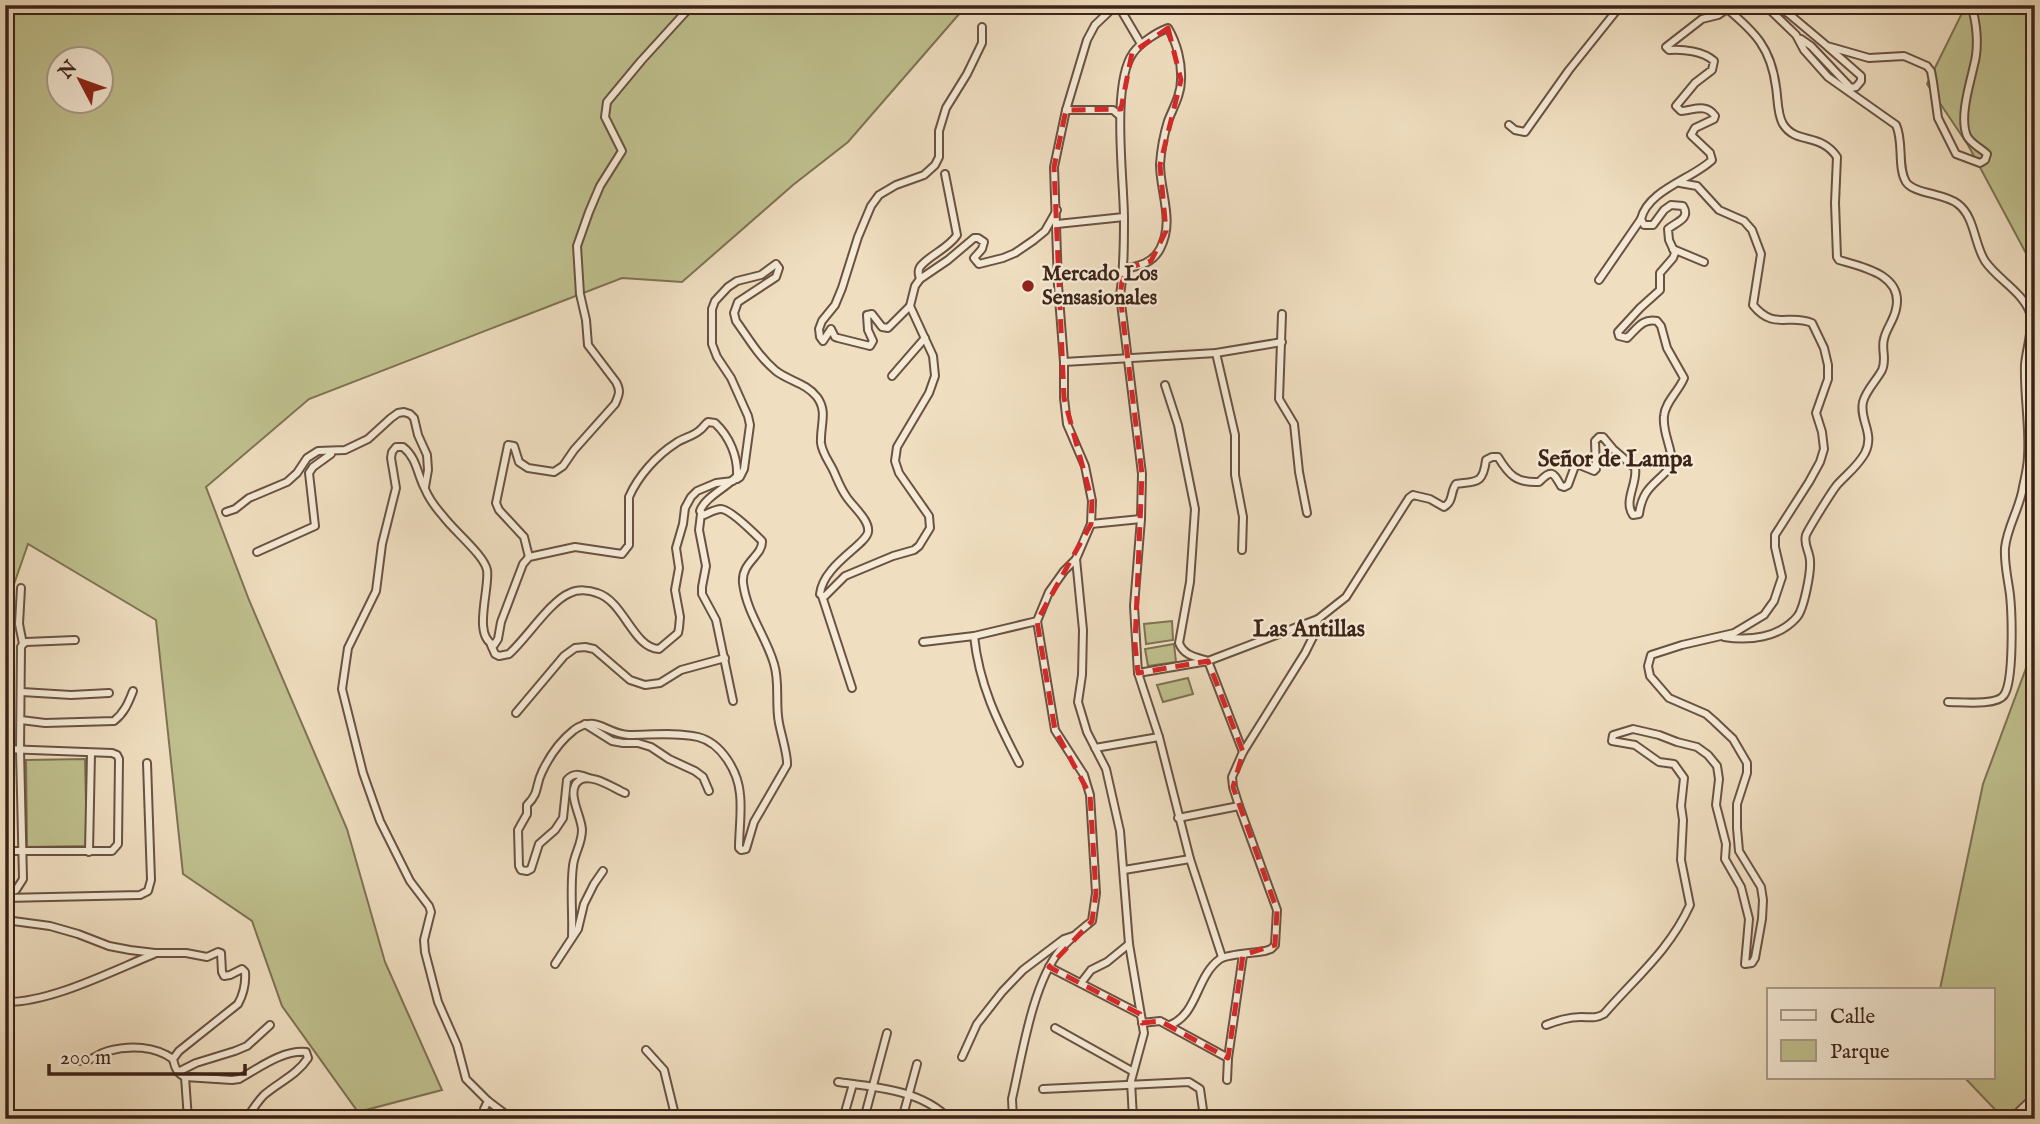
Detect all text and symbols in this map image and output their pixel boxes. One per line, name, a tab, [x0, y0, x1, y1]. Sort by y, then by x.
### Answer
north arrow	[46, 46, 116, 116]
text: N	[54, 56, 83, 85]
place label: Mercado Los Sensasionales	[1042, 261, 1158, 312]
marker: Mercado Los Sensasionales	[1020, 278, 1036, 294]
district label: Señor de Lampa	[1538, 445, 1693, 474]
district label: Las Antillas	[1253, 615, 1365, 644]
legend	[1767, 988, 1994, 1078]
text: Calle	[1830, 1004, 1875, 1031]
scale bar	[49, 1033, 245, 1077]
text: Parque	[1830, 1039, 1890, 1066]
text: 200 m	[60, 1045, 111, 1072]

